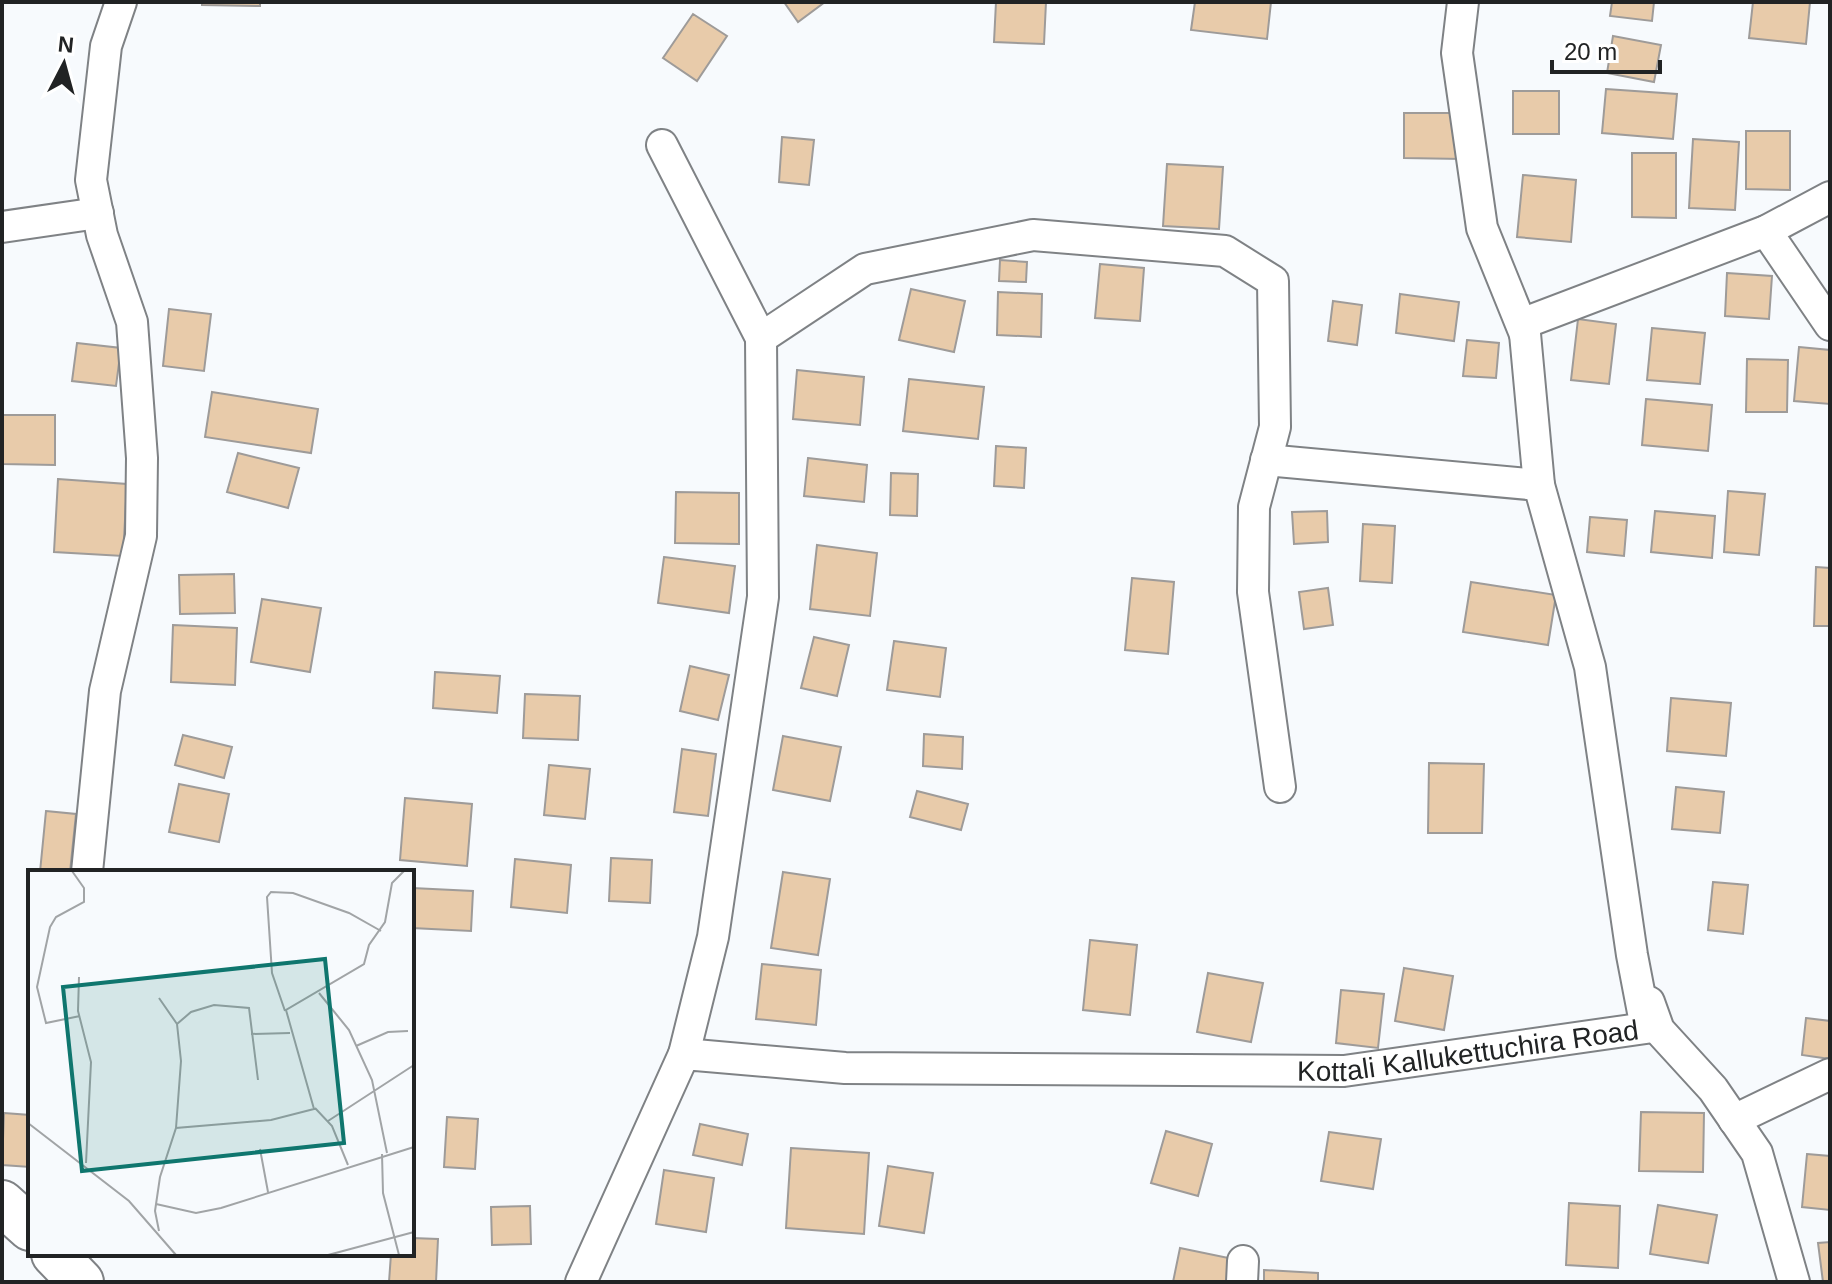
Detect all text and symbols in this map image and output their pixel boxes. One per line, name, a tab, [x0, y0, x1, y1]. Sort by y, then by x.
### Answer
north arrow	[24, 24, 104, 104]
scale bar	[1552, 24, 1660, 74]
text: N	[57, 31, 75, 58]
text: 20 m	[1564, 38, 1617, 65]
inset map	[28, 870, 414, 1256]
street label: Kottali Kallukettuchira Road	[1297, 1014, 1640, 1087]

